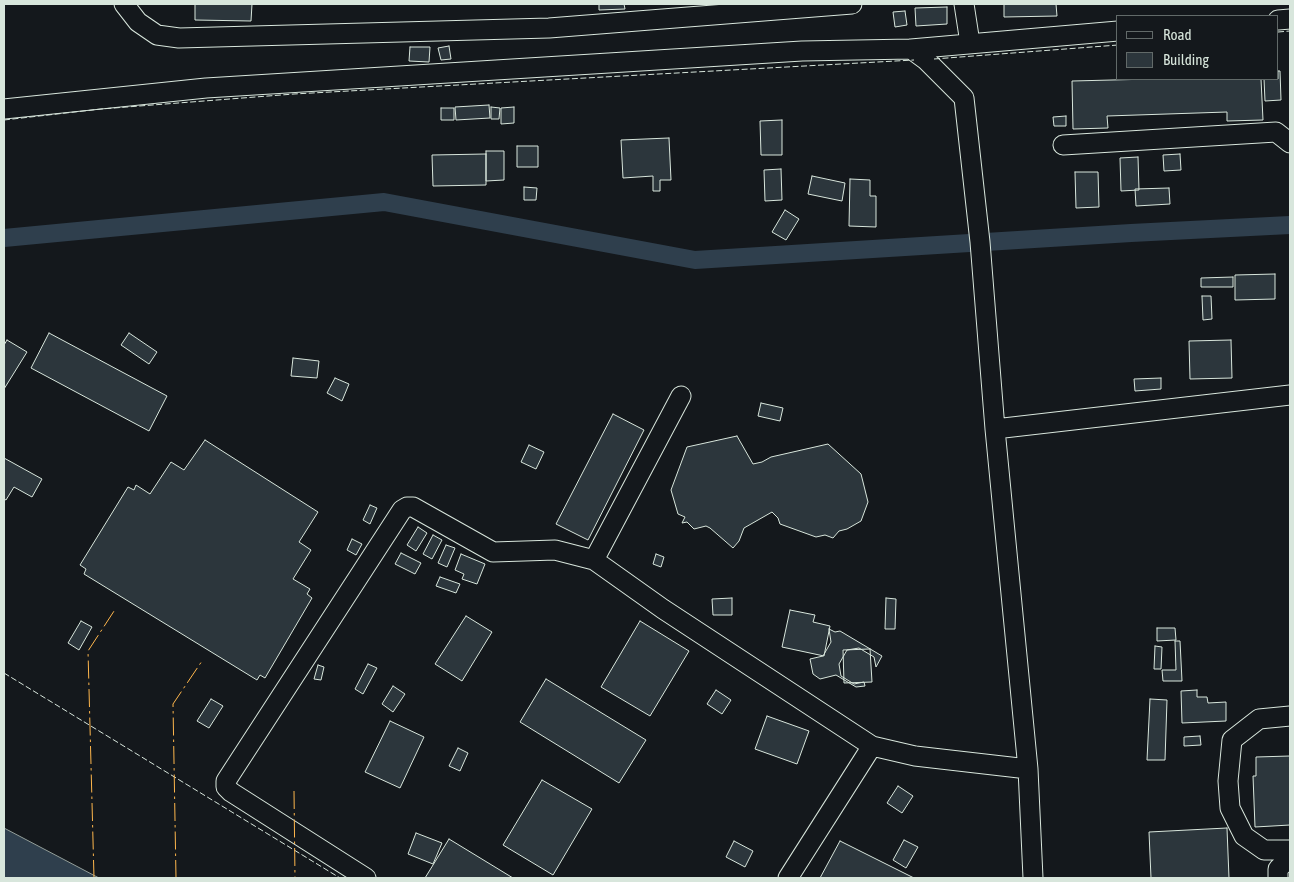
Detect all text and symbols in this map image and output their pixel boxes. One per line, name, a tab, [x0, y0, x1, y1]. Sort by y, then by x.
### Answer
legend	[1116, 15, 1279, 80]
text: Road	[1163, 26, 1192, 43]
text: Building	[1163, 51, 1209, 68]

